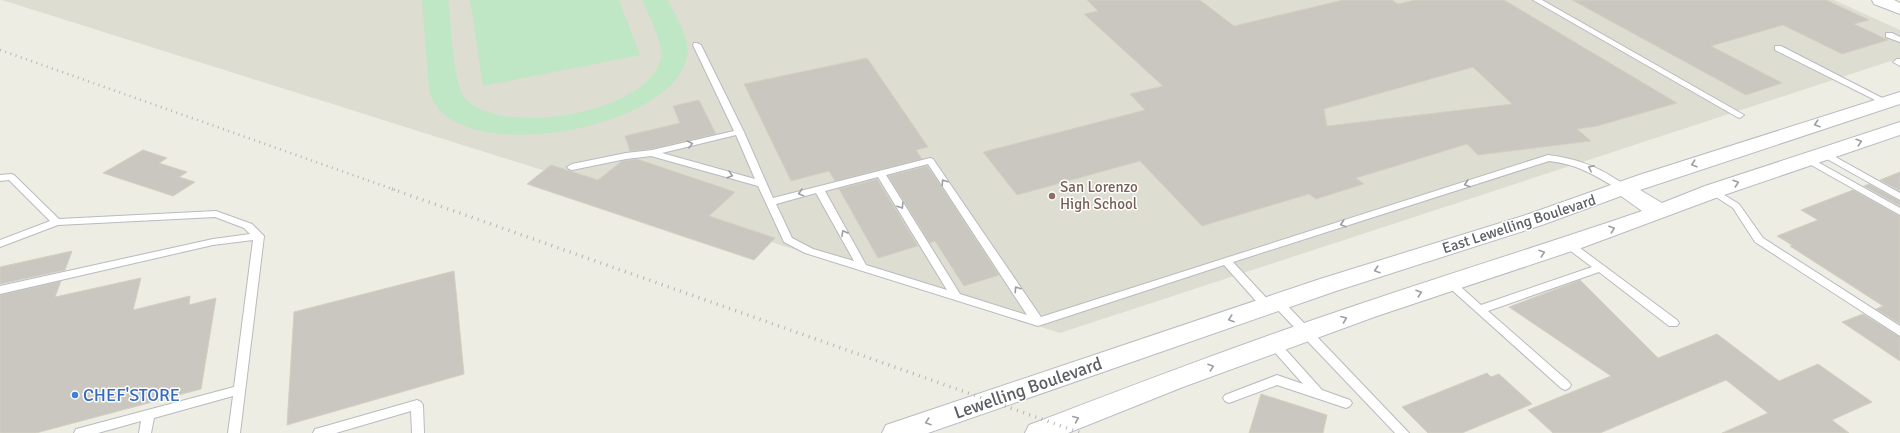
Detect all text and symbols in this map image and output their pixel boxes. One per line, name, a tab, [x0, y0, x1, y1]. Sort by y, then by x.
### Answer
one-way arrow	[1814, 119, 1821, 128]
one-way arrow	[1856, 138, 1863, 146]
one-way arrow	[686, 140, 693, 149]
one-way arrow	[1691, 160, 1698, 168]
one-way arrow	[1587, 165, 1595, 173]
one-way arrow	[726, 170, 733, 179]
place label: San Lorenzo High School	[1060, 178, 1138, 213]
one-way arrow	[941, 179, 949, 186]
one-way arrow	[1463, 179, 1470, 188]
one-way arrow	[1732, 180, 1739, 188]
one-way arrow	[798, 189, 804, 197]
marker: San Lorenzo High School	[1047, 191, 1057, 201]
street label: East Lewelling Boulevard	[1440, 191, 1598, 257]
one-way arrow	[896, 202, 903, 209]
one-way arrow	[1339, 219, 1346, 227]
one-way arrow	[1609, 225, 1616, 234]
one-way arrow	[841, 230, 848, 237]
one-way arrow	[1539, 249, 1546, 257]
one-way arrow	[1374, 266, 1381, 274]
one-way arrow	[1015, 287, 1022, 294]
one-way arrow	[1415, 289, 1422, 298]
one-way arrow	[1228, 315, 1235, 323]
one-way arrow	[1340, 316, 1347, 324]
street label: Lewelling Boulevard	[951, 352, 1105, 424]
one-way arrow	[1208, 363, 1215, 371]
place label: CHEF'STORE	[83, 384, 180, 406]
marker: CHEF'STORE	[70, 390, 80, 400]
one-way arrow	[1072, 416, 1079, 424]
one-way arrow	[925, 418, 932, 426]

